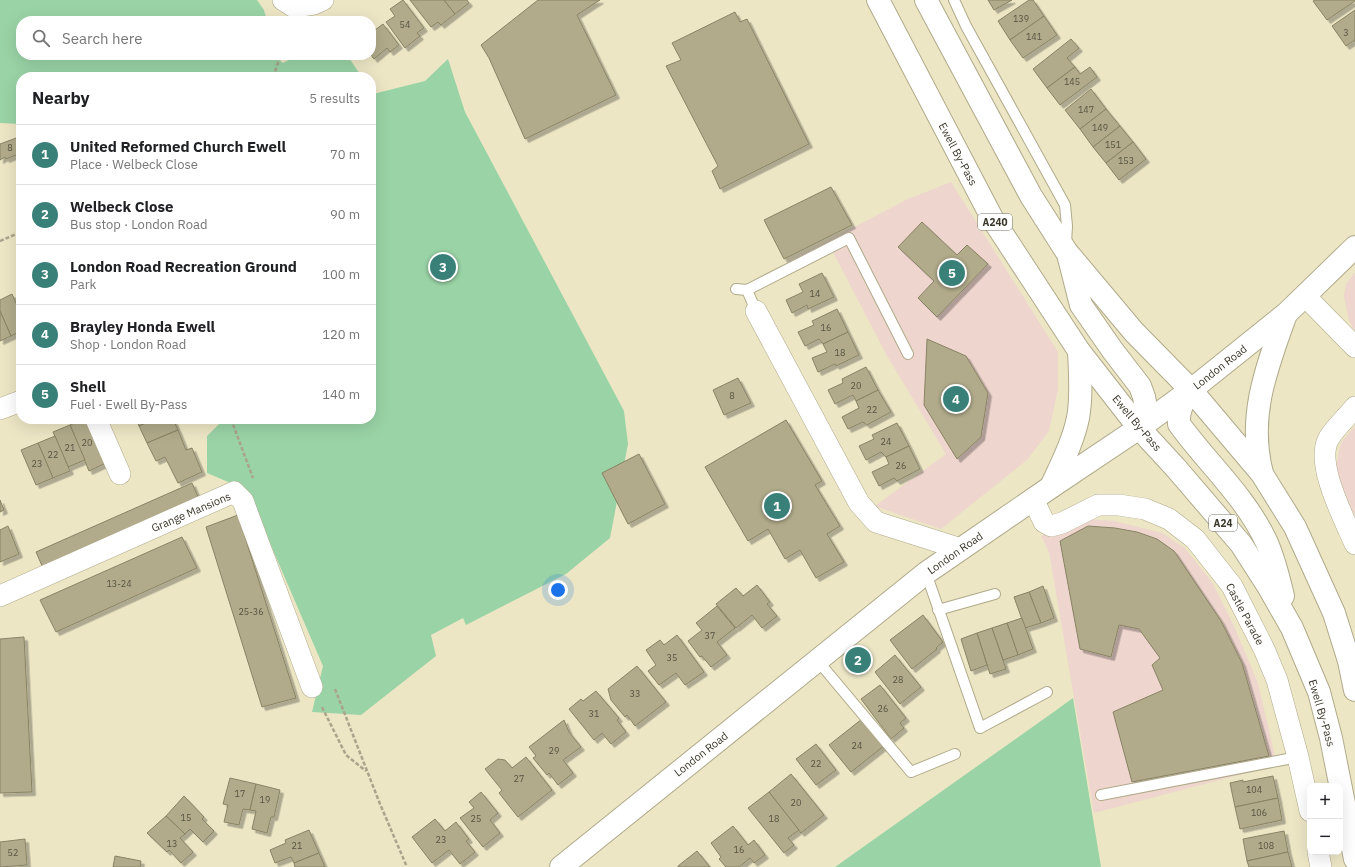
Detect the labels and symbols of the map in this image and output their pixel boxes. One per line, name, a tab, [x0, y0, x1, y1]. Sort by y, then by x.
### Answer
house number: 139	[1013, 13, 1029, 24]
house number: 54	[400, 19, 410, 30]
house number: 3	[1343, 27, 1349, 38]
house number: 141	[1026, 31, 1042, 42]
house number: 145	[1064, 76, 1080, 87]
house number: 147	[1078, 104, 1094, 115]
street label: Ewell By-Pass	[936, 120, 980, 188]
house number: 149	[1092, 122, 1108, 133]
house number: 151	[1105, 139, 1121, 150]
house number: 8	[7, 142, 13, 153]
house number: 153	[1118, 155, 1134, 166]
road number: A240	[978, 214, 1012, 230]
pin: 3	[430, 252, 456, 282]
pin: 5	[939, 258, 965, 288]
house number: 14	[810, 288, 820, 299]
house number: 16	[821, 322, 831, 333]
street label: London Road	[1190, 342, 1250, 392]
house number: 18	[835, 347, 845, 358]
house number: 20	[851, 380, 861, 391]
pin: 4	[943, 384, 969, 414]
house number: 8	[729, 390, 735, 401]
street label: Ewell By-Pass	[1109, 392, 1165, 454]
house number: 22	[867, 404, 877, 415]
house number: 24	[881, 436, 891, 447]
house number: 20	[82, 437, 92, 448]
house number: 21	[65, 442, 75, 453]
house number: 22	[48, 449, 58, 460]
house number: 23	[32, 458, 42, 469]
house number: 26	[896, 460, 906, 471]
street label: Grange Mansions	[149, 489, 233, 535]
pin: 1	[764, 491, 790, 521]
road number: A24	[1209, 515, 1237, 531]
street label: London Road	[925, 529, 985, 577]
house number: 13-24	[106, 578, 132, 589]
your location	[548, 580, 568, 600]
street label: Castle Parade	[1223, 581, 1267, 647]
house number: 25-36	[238, 606, 264, 617]
house number: 37	[705, 630, 715, 641]
pin: 2	[845, 645, 871, 675]
house number: 35	[667, 652, 677, 663]
house number: 28	[893, 674, 903, 685]
street label: Ewell By-Pass	[1306, 678, 1338, 748]
house number: 33	[630, 688, 640, 699]
house number: 26	[878, 703, 888, 714]
house number: 31	[589, 708, 599, 719]
street label: London Road	[671, 729, 731, 779]
house number: 24	[852, 740, 862, 751]
house number: 29	[549, 745, 559, 756]
house number: 22	[811, 758, 821, 769]
house number: 27	[514, 773, 524, 784]
house number: 104	[1246, 784, 1262, 795]
house number: 17	[235, 788, 245, 799]
house number: 19	[260, 794, 270, 805]
house number: 20	[791, 797, 801, 808]
house number: 106	[1251, 807, 1267, 818]
house number: 15	[181, 812, 191, 823]
house number: 25	[471, 813, 481, 824]
house number: 18	[769, 813, 779, 824]
house number: 23	[436, 834, 446, 845]
house number: 13	[167, 838, 177, 849]
house number: 21	[292, 840, 302, 851]
house number: 108	[1258, 840, 1274, 851]
house number: 16	[734, 844, 744, 855]
house number: 52	[8, 847, 18, 858]

